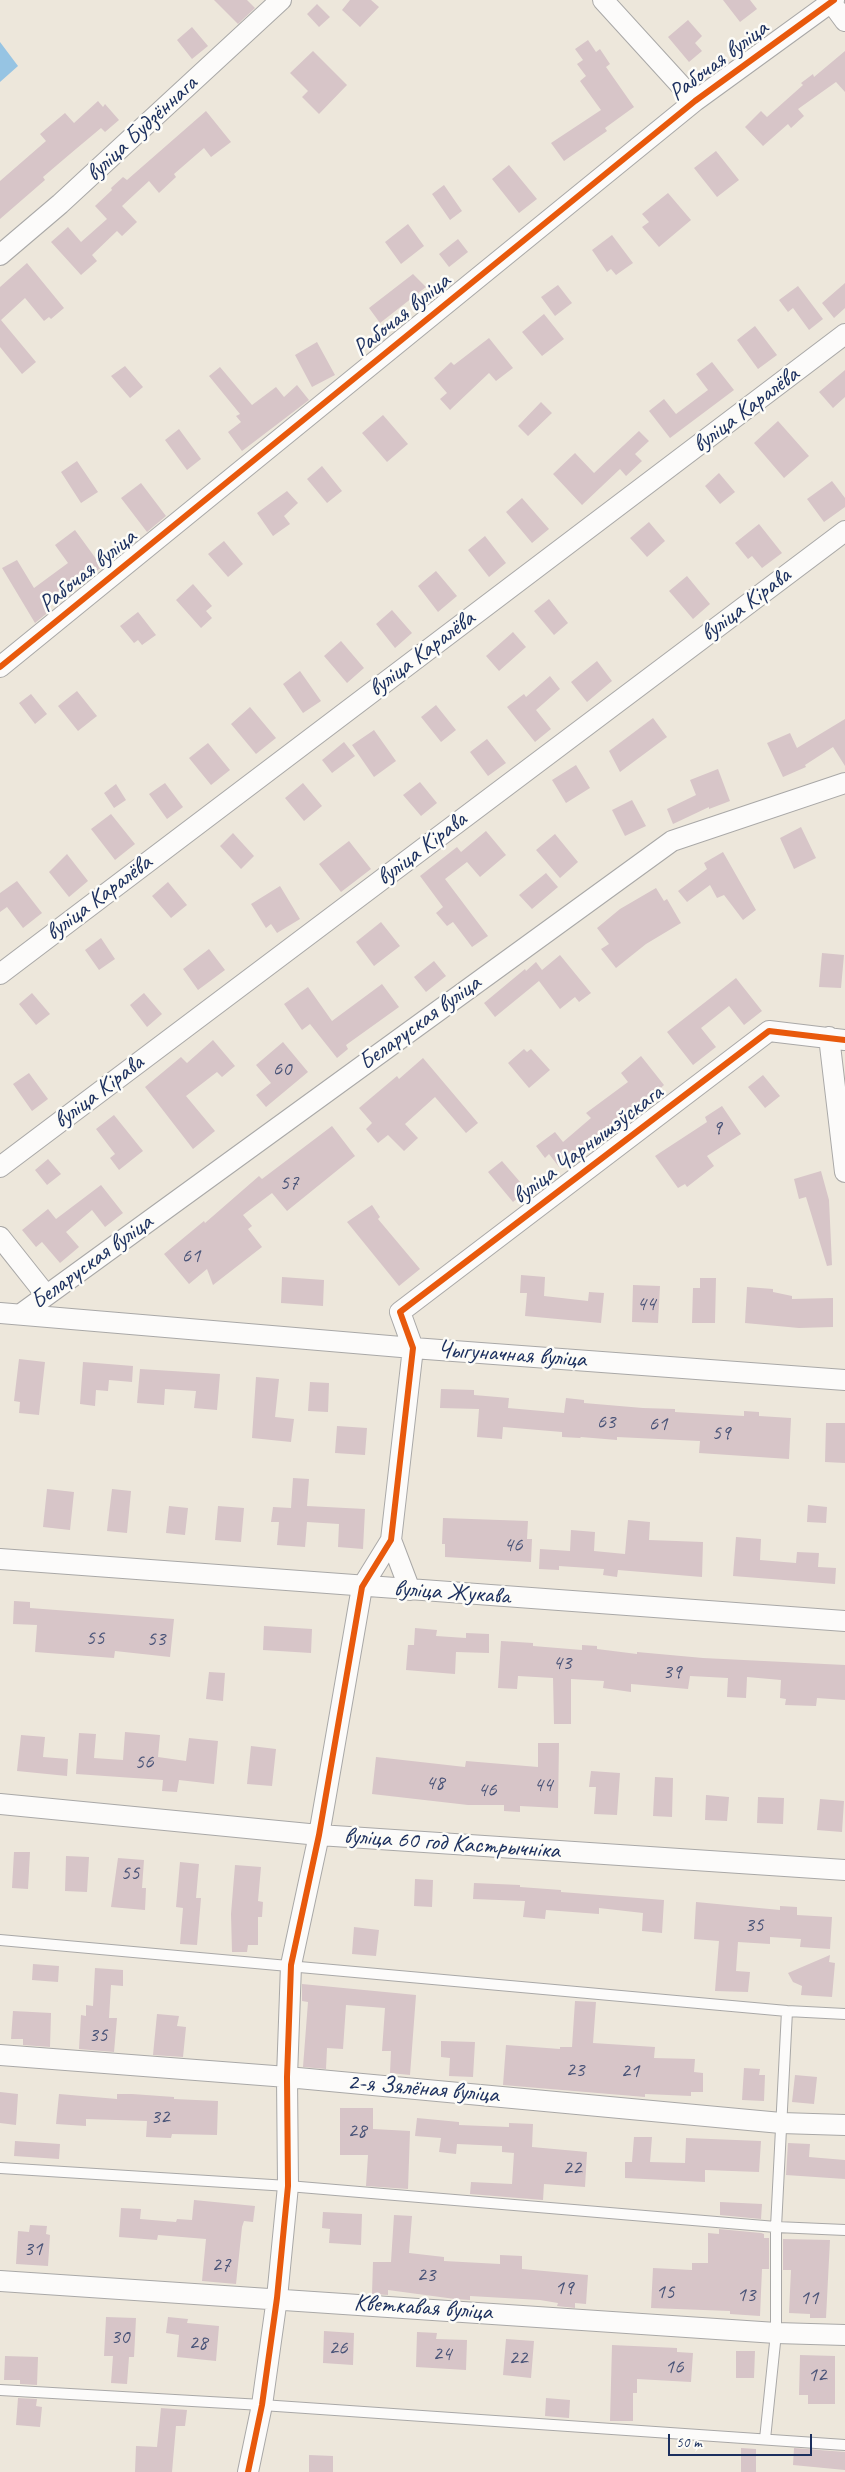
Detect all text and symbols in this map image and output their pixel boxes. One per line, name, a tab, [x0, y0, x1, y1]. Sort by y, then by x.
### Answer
street label: Рабочая вуліца	[664, 14, 774, 108]
street label: вуліца Будзённага	[80, 70, 204, 188]
street label: Рабочая вуліца	[348, 267, 456, 363]
street label: вуліца Каралёва	[687, 361, 805, 459]
street label: Рабочая вуліца	[34, 523, 142, 619]
street label: вуліца Кірава	[695, 562, 797, 648]
street label: вуліца Каралёва	[363, 605, 481, 703]
street label: вуліца Кірава	[371, 806, 473, 892]
street label: вуліца Каралёва	[40, 849, 158, 947]
street label: Беларуская вуліца	[353, 969, 487, 1077]
street label: вуліца Кірава	[48, 1049, 150, 1135]
house number: 60	[273, 1056, 291, 1082]
street label: вуліца Чарнышэўскага	[507, 1079, 669, 1211]
house number: 9	[712, 1115, 722, 1141]
house number: 57	[280, 1170, 298, 1196]
street label: Беларуская вуліца	[25, 1208, 159, 1316]
house number: 61	[182, 1243, 200, 1269]
house number: 44	[637, 1291, 655, 1317]
street label: Чыгуначная вуліца	[437, 1335, 587, 1375]
house number: 63	[597, 1409, 615, 1435]
house number: 61	[649, 1411, 667, 1437]
house number: 59	[712, 1420, 730, 1446]
house number: 46	[504, 1532, 522, 1558]
street label: вуліца Жукава	[393, 1575, 511, 1611]
house number: 55	[86, 1625, 104, 1651]
house number: 53	[147, 1626, 165, 1652]
house number: 43	[553, 1650, 571, 1676]
house number: 39	[663, 1659, 681, 1685]
house number: 56	[135, 1749, 153, 1775]
house number: 48	[426, 1770, 444, 1796]
house number: 44	[534, 1772, 552, 1798]
house number: 46	[478, 1777, 496, 1803]
street label: вуліца 60 год Кастрычніка	[343, 1822, 561, 1866]
house number: 55	[121, 1860, 139, 1886]
house number: 35	[745, 1912, 763, 1938]
house number: 35	[89, 2022, 107, 2048]
house number: 23	[566, 2057, 584, 2083]
house number: 21	[621, 2058, 639, 2084]
street label: 2-я Зялёная вуліца	[346, 2068, 500, 2110]
house number: 32	[151, 2104, 169, 2130]
house number: 28	[348, 2118, 366, 2144]
house number: 22	[563, 2155, 581, 2181]
house number: 31	[24, 2236, 42, 2262]
house number: 27	[212, 2252, 230, 2278]
house number: 23	[417, 2262, 435, 2288]
house number: 19	[555, 2275, 573, 2301]
house number: 15	[656, 2279, 674, 2305]
house number: 13	[737, 2282, 755, 2308]
house number: 11	[800, 2285, 818, 2311]
street label: Кветкавая вуліца	[353, 2289, 493, 2327]
house number: 30	[111, 2324, 129, 2350]
house number: 28	[189, 2330, 207, 2356]
house number: 26	[329, 2335, 347, 2361]
house number: 24	[433, 2341, 451, 2367]
house number: 22	[509, 2345, 527, 2371]
house number: 16	[665, 2354, 683, 2380]
house number: 12	[808, 2362, 826, 2388]
scale bar	[670, 2424, 814, 2456]
text: 50 m	[676, 2433, 702, 2452]

